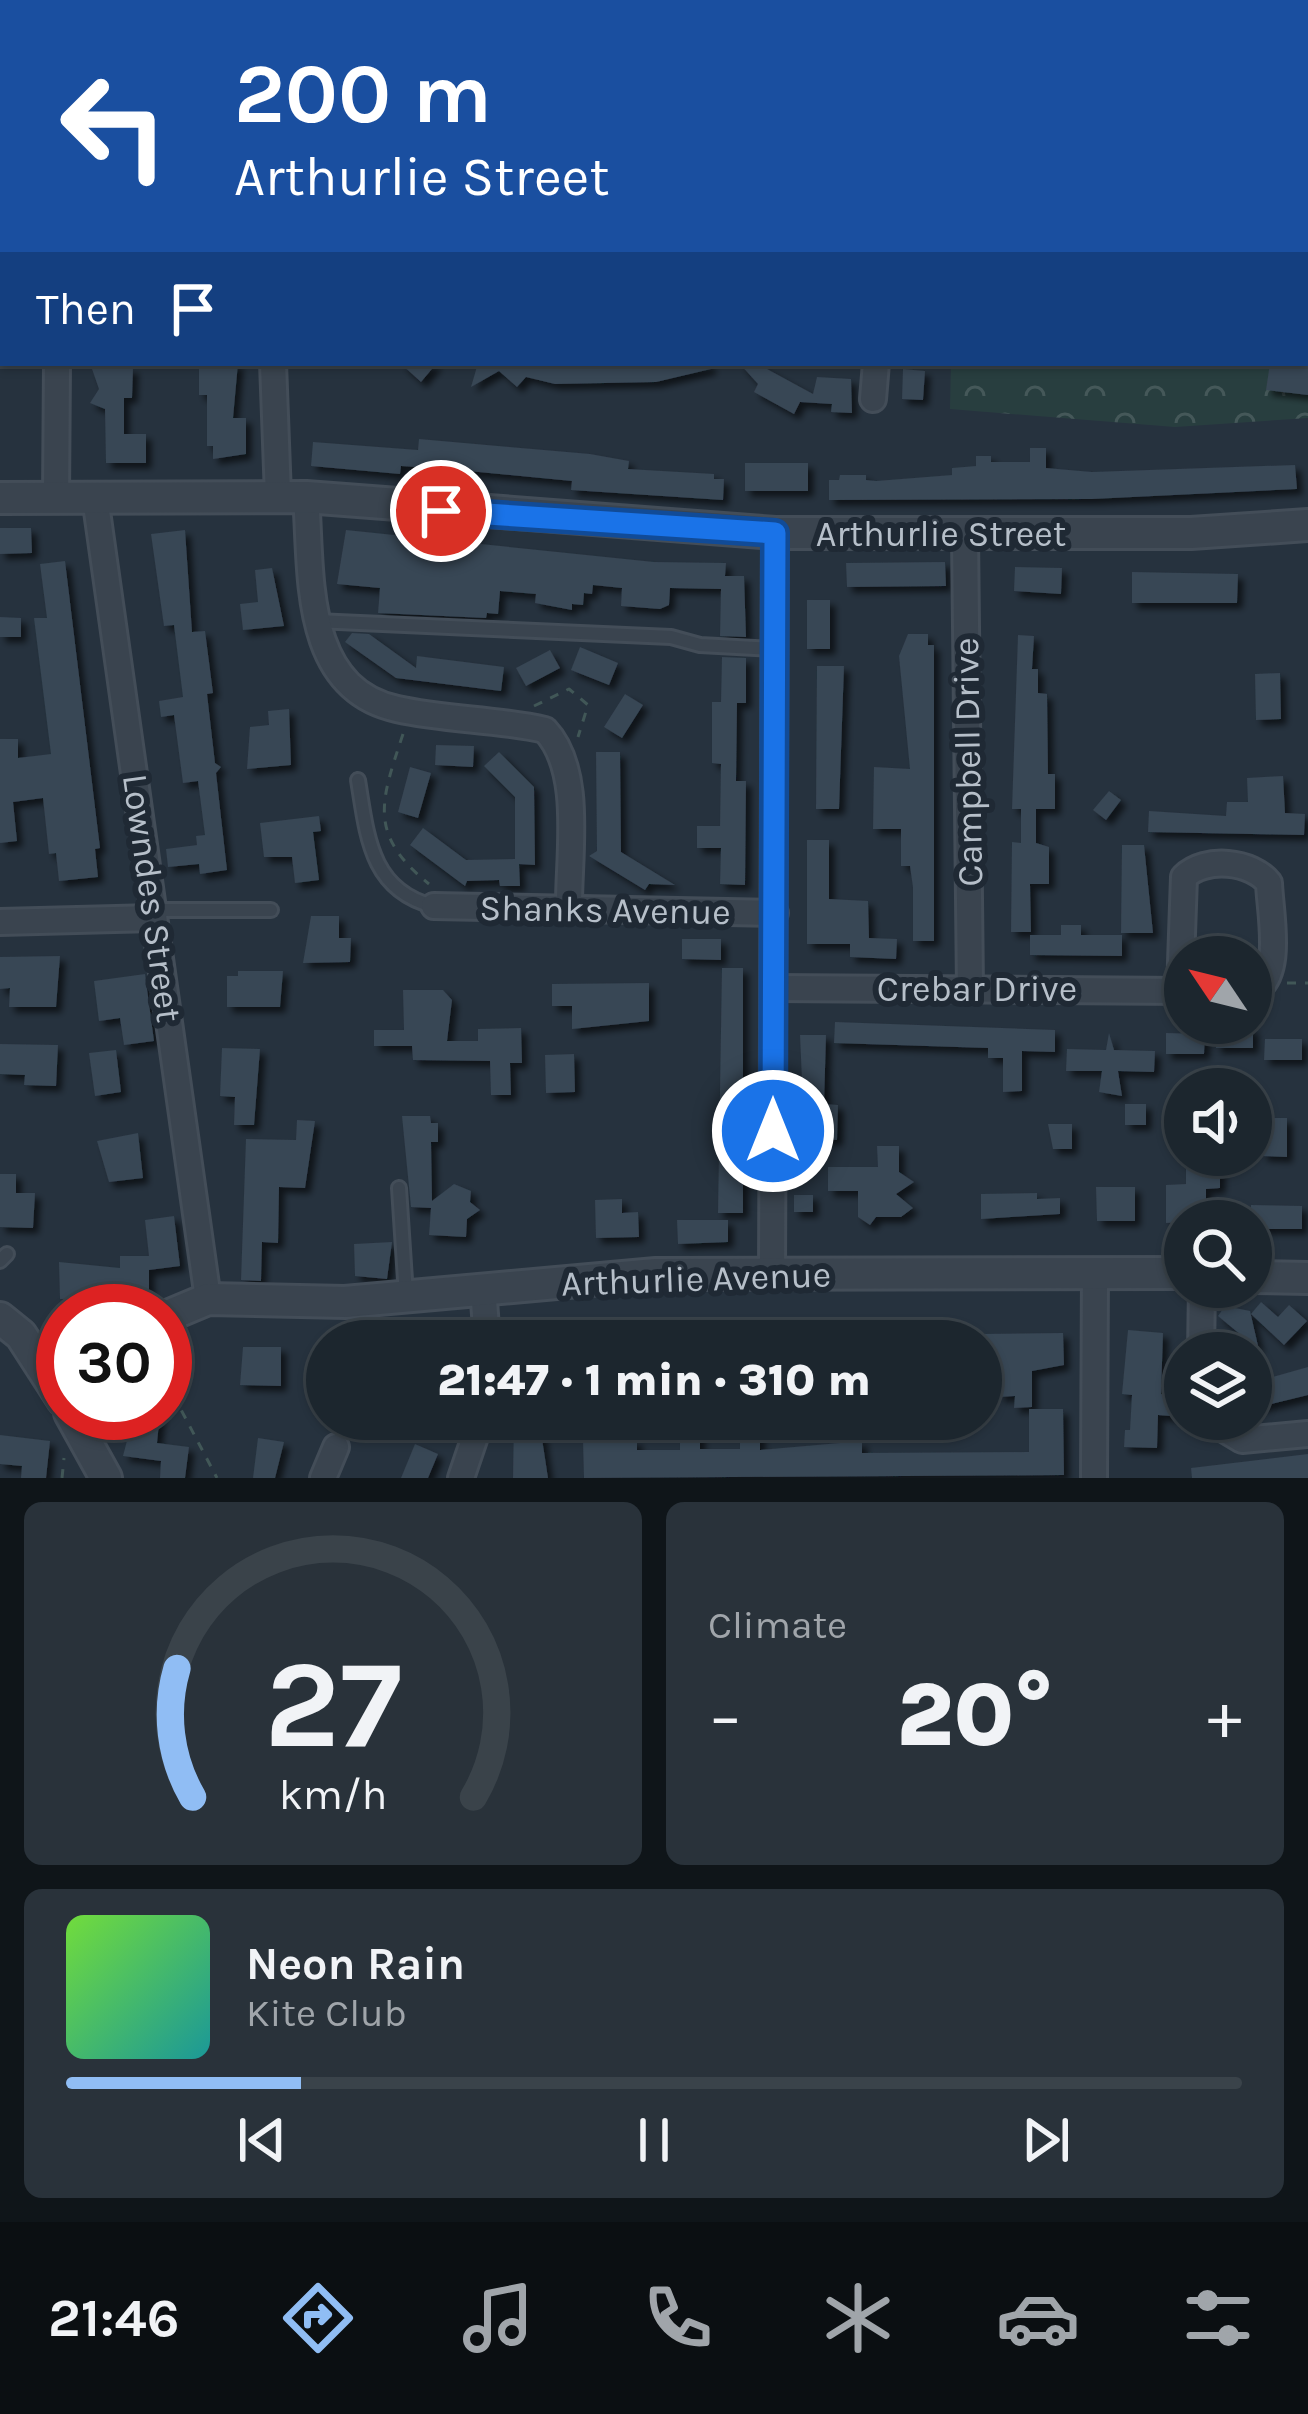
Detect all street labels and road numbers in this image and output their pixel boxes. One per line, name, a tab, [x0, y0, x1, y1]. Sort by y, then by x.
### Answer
street label: Arthurlie Street	[816, 513, 1066, 555]
street label: Campbell Drive	[945, 637, 991, 887]
street label: Lowndes Street	[114, 771, 190, 1025]
street label: Shanks Avenue	[479, 887, 731, 933]
street label: Crebar Drive	[877, 968, 1077, 1010]
street label: Arthurlie Avenue	[560, 1253, 832, 1305]

